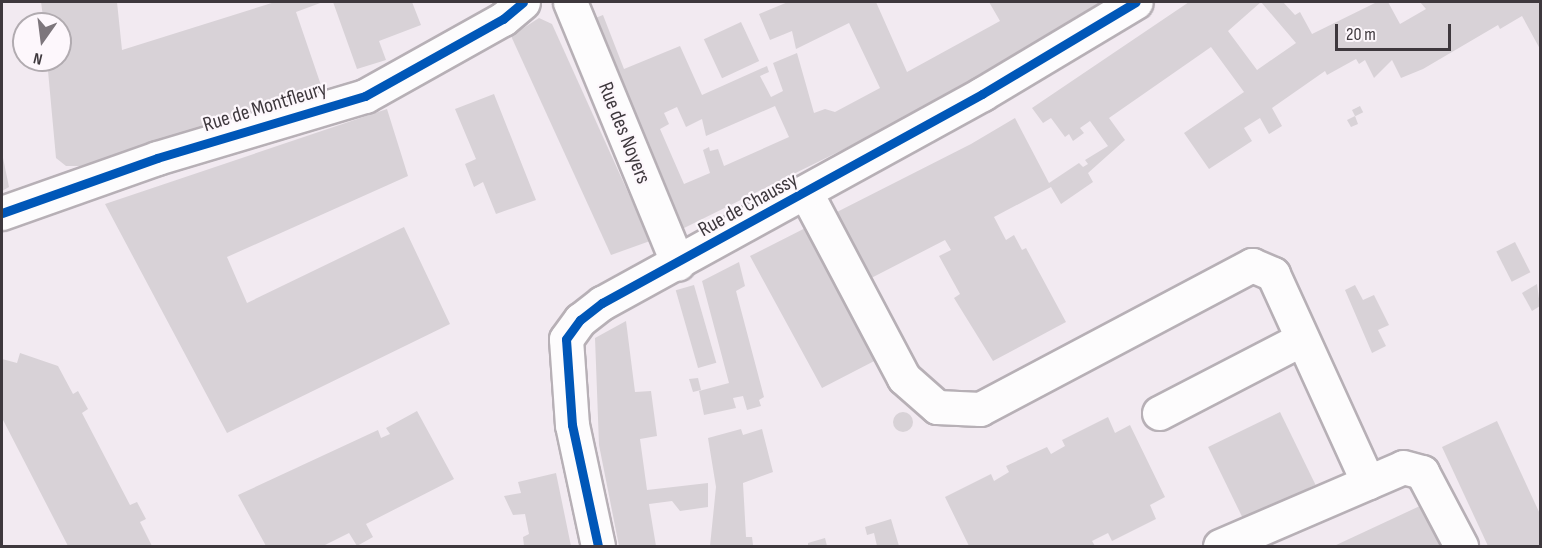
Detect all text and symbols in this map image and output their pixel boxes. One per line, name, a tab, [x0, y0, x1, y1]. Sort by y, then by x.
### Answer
north arrow	[12, 12, 72, 72]
scale bar	[1338, 12, 1454, 50]
text: 20 m	[1346, 24, 1376, 45]
text: N	[32, 48, 44, 68]
street label: Rue de Montfleury	[200, 76, 330, 138]
street label: Rue des Noyers	[592, 79, 656, 187]
street label: Rue de Chaussy	[694, 167, 802, 243]

